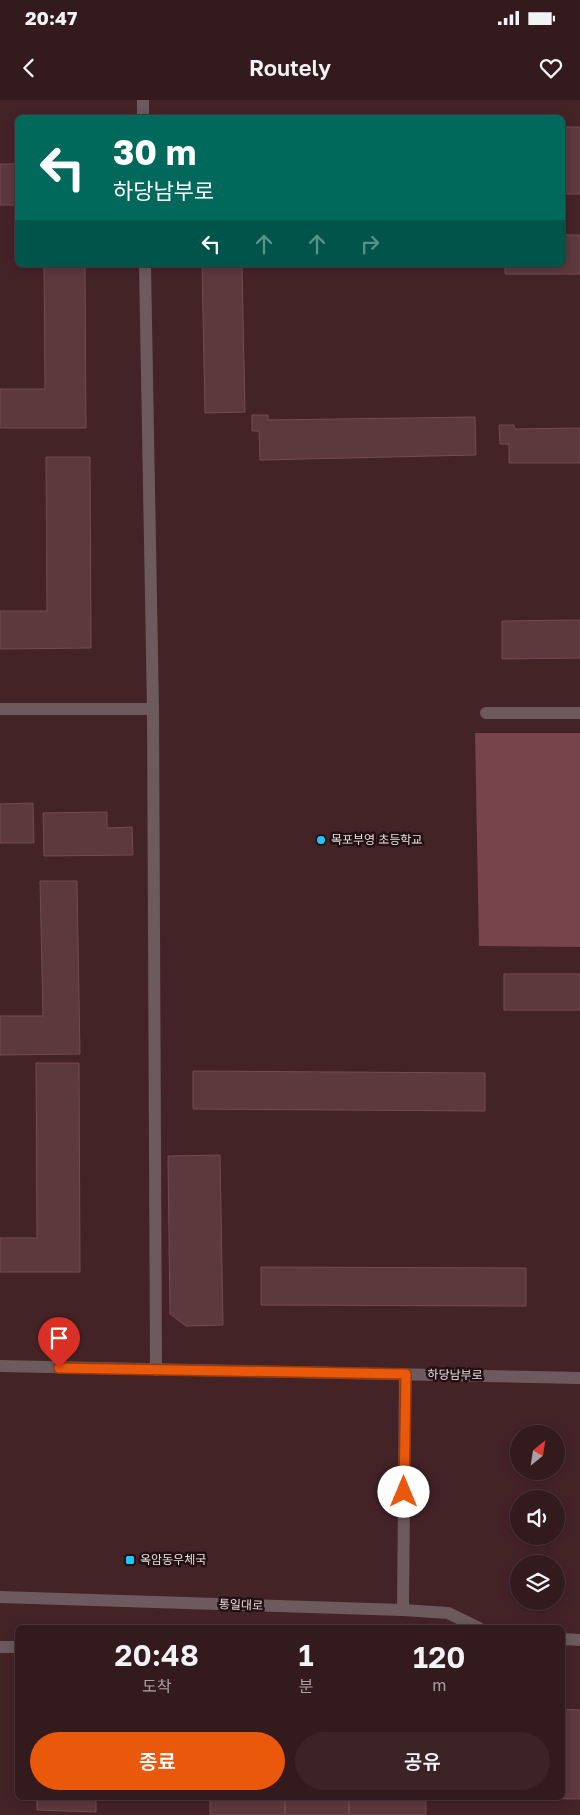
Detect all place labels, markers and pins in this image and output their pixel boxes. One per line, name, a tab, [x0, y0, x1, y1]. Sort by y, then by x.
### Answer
place label: 목포부영 초등학교	[331, 832, 422, 847]
marker: 목포부영 초등학교	[315, 834, 327, 846]
pin	[38, 1317, 80, 1368]
place label: 옥암동우체국	[140, 1552, 206, 1567]
marker: 옥암동우체국	[124, 1554, 136, 1566]

